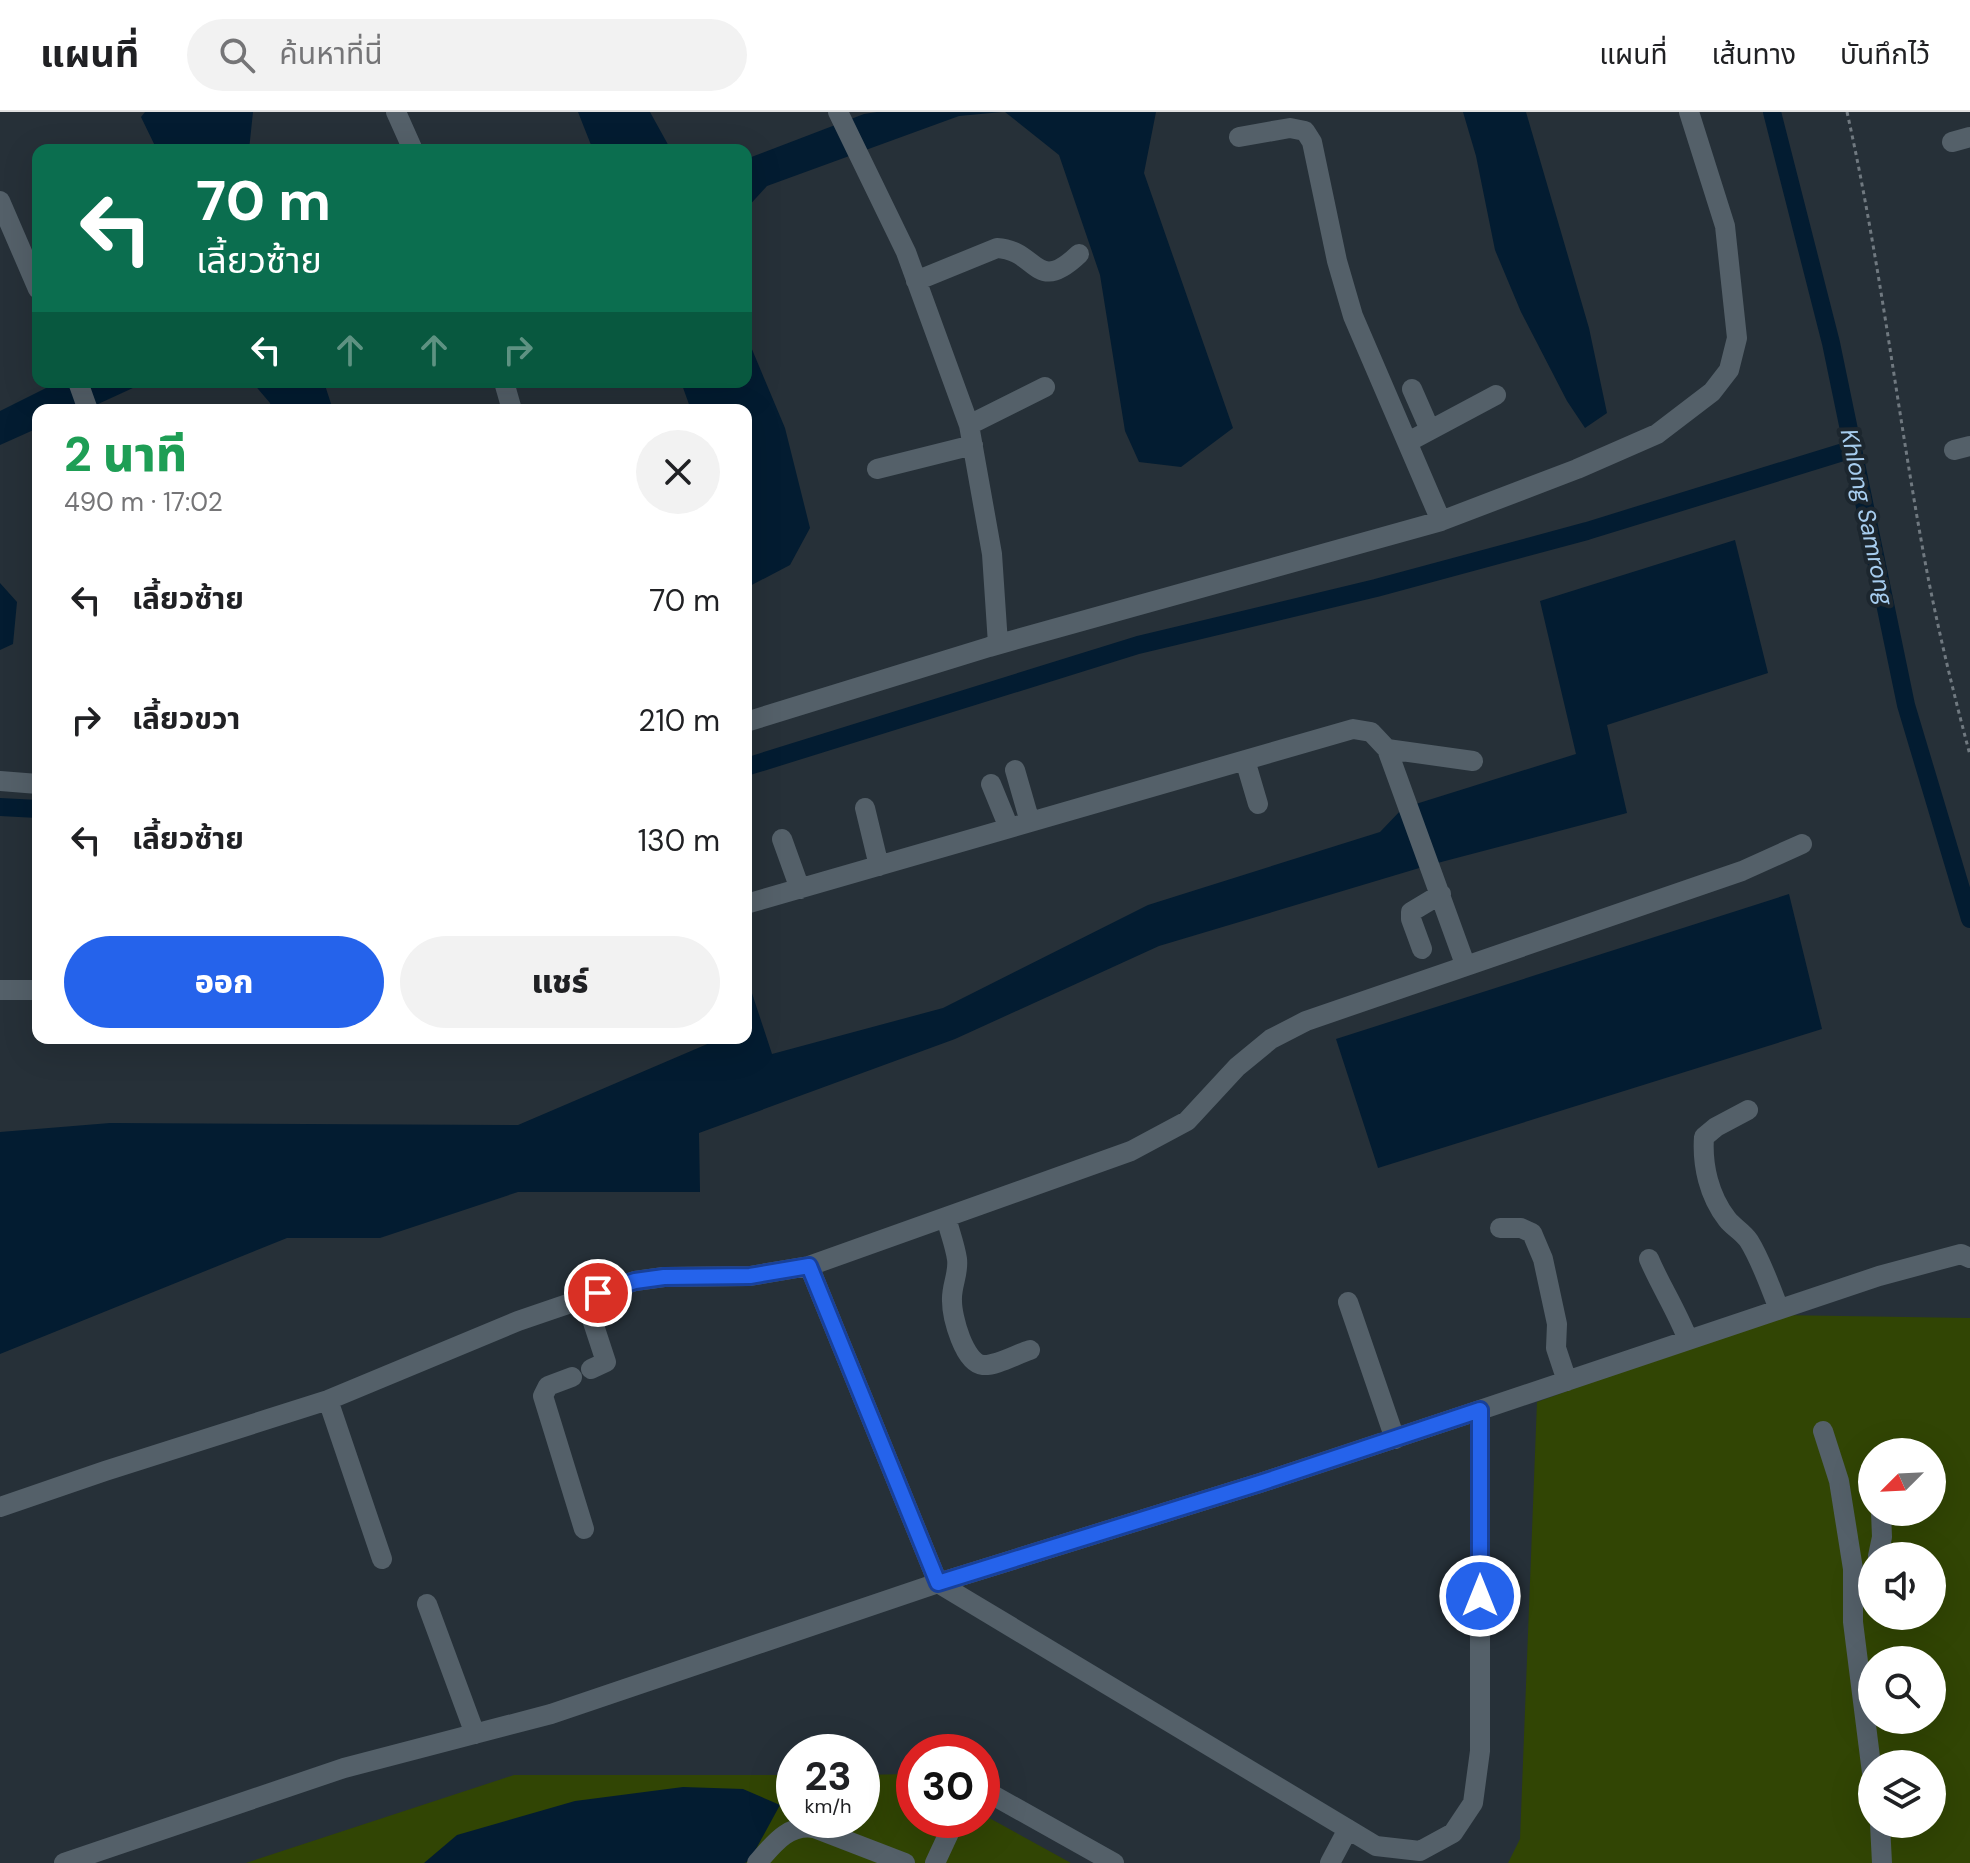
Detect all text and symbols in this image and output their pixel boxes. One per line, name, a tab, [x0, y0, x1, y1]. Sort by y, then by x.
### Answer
search box	[187, 19, 747, 91]
text: แผนที่	[40, 29, 139, 79]
icon: search	[215, 33, 259, 77]
text: ค้นหาที่นี่	[279, 34, 383, 73]
text: แผนที่	[1599, 36, 1667, 73]
text: เส้นทาง	[1711, 36, 1796, 73]
text: บันทึกไว้	[1840, 36, 1930, 73]
text: 70 m	[196, 164, 331, 237]
icon: left	[64, 176, 168, 280]
text: เลี้ยวซ้าย	[196, 237, 322, 284]
icon: left	[244, 328, 288, 372]
icon: ahead	[328, 328, 372, 372]
icon: ahead	[412, 328, 456, 372]
icon: right	[496, 328, 540, 372]
text: 2 นาที	[64, 423, 187, 486]
water label: Khlong Samrong	[1834, 426, 1901, 609]
button: close	[636, 430, 720, 514]
text: 490 m · 17:02	[64, 485, 223, 519]
icon: left	[64, 578, 108, 622]
text: เลี้ยวซ้าย	[132, 579, 244, 618]
text: 70 m	[649, 581, 720, 620]
icon: right	[64, 698, 108, 742]
text: เลี้ยวขวา	[132, 699, 240, 738]
text: 210 m	[638, 701, 720, 740]
icon: left	[64, 818, 108, 862]
text: เลี้ยวซ้าย	[132, 819, 244, 858]
text: 130 m	[638, 821, 720, 860]
button: ออก	[64, 936, 384, 1028]
button: แชร์	[400, 936, 720, 1028]
pin	[564, 1259, 632, 1327]
icon: arrive	[576, 1271, 620, 1315]
north arrow	[1858, 1438, 1946, 1526]
map controls	[1858, 1438, 1946, 1838]
button: sound	[1858, 1542, 1946, 1630]
position arrow	[1438, 1554, 1522, 1638]
button: search	[1858, 1646, 1946, 1734]
speed limit sign: 30	[896, 1734, 1000, 1838]
text: 23	[804, 1750, 852, 1802]
button: layers	[1858, 1750, 1946, 1838]
text: km/h	[804, 1793, 852, 1819]

